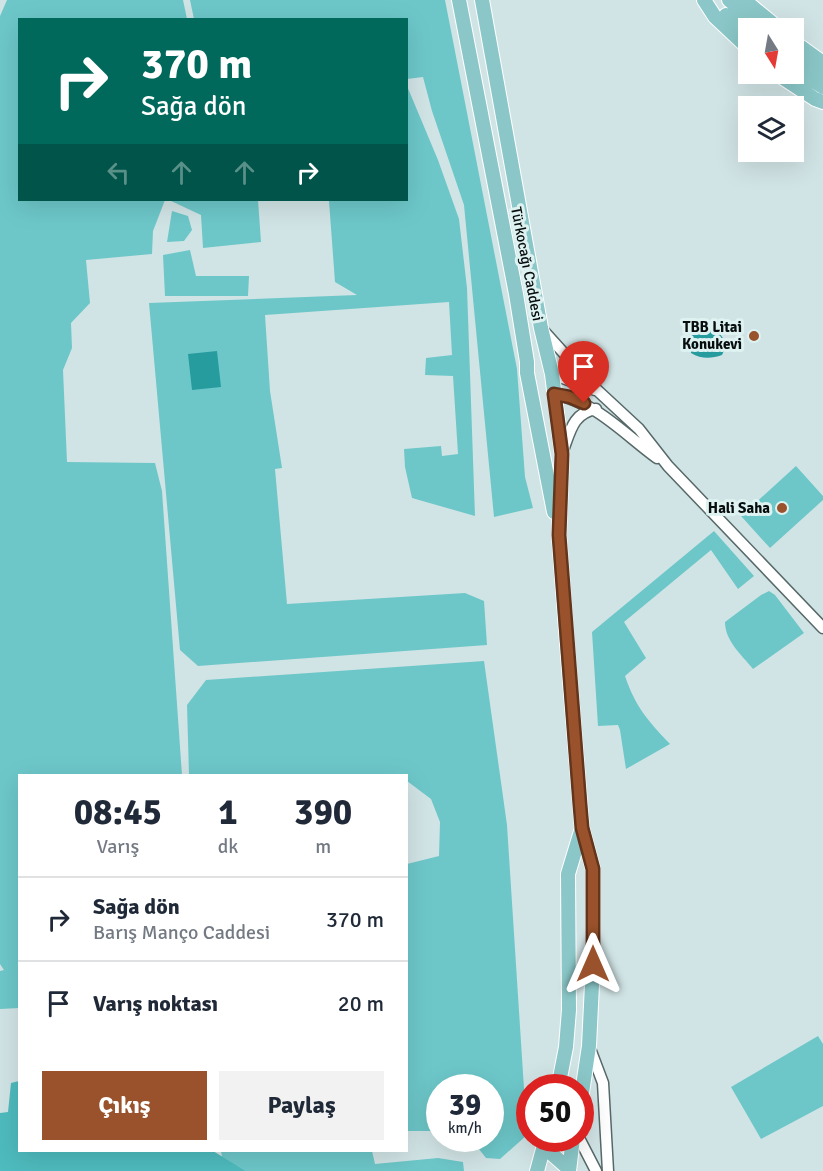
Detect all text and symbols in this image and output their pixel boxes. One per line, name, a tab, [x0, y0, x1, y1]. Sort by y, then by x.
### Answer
north arrow	[738, 18, 804, 84]
map controls	[738, 18, 804, 162]
text: 370 m	[141, 39, 252, 90]
icon: right	[42, 42, 120, 120]
text: Sağa dön	[141, 90, 247, 123]
button: layers	[738, 96, 804, 162]
icon: left	[102, 156, 135, 189]
icon: ahead	[165, 156, 198, 189]
icon: ahead	[228, 156, 261, 189]
icon: right	[291, 156, 324, 189]
street label: Türkocağı Caddesi	[507, 205, 547, 323]
place label: TBB Litai Konukevi	[682, 318, 742, 353]
marker: TBB Litai Konukevi	[747, 329, 761, 343]
pin	[558, 341, 609, 403]
icon: arrive	[567, 350, 600, 383]
place label: Hali Saha	[708, 499, 770, 517]
marker: Hali Saha	[775, 501, 789, 515]
text: 08:45	[74, 790, 162, 835]
text: 1	[218, 790, 238, 835]
text: 390	[294, 790, 352, 835]
text: Varış	[96, 834, 139, 859]
text: dk	[218, 834, 238, 859]
text: m	[315, 834, 331, 859]
text: Sağa dön	[93, 893, 180, 920]
icon: right	[42, 903, 75, 936]
text: 370 m	[326, 906, 384, 933]
text: Barış Manço Caddesi	[93, 920, 270, 945]
position arrow	[561, 932, 625, 996]
icon: arrive	[42, 987, 75, 1020]
text: Varış noktası	[93, 990, 218, 1017]
text: 20 m	[338, 990, 384, 1017]
button: Çıkış	[42, 1071, 207, 1140]
button: Paylaş	[219, 1071, 384, 1140]
speed limit sign: 50	[516, 1074, 594, 1152]
text: 39	[449, 1087, 481, 1124]
text: km/h	[448, 1119, 482, 1137]

